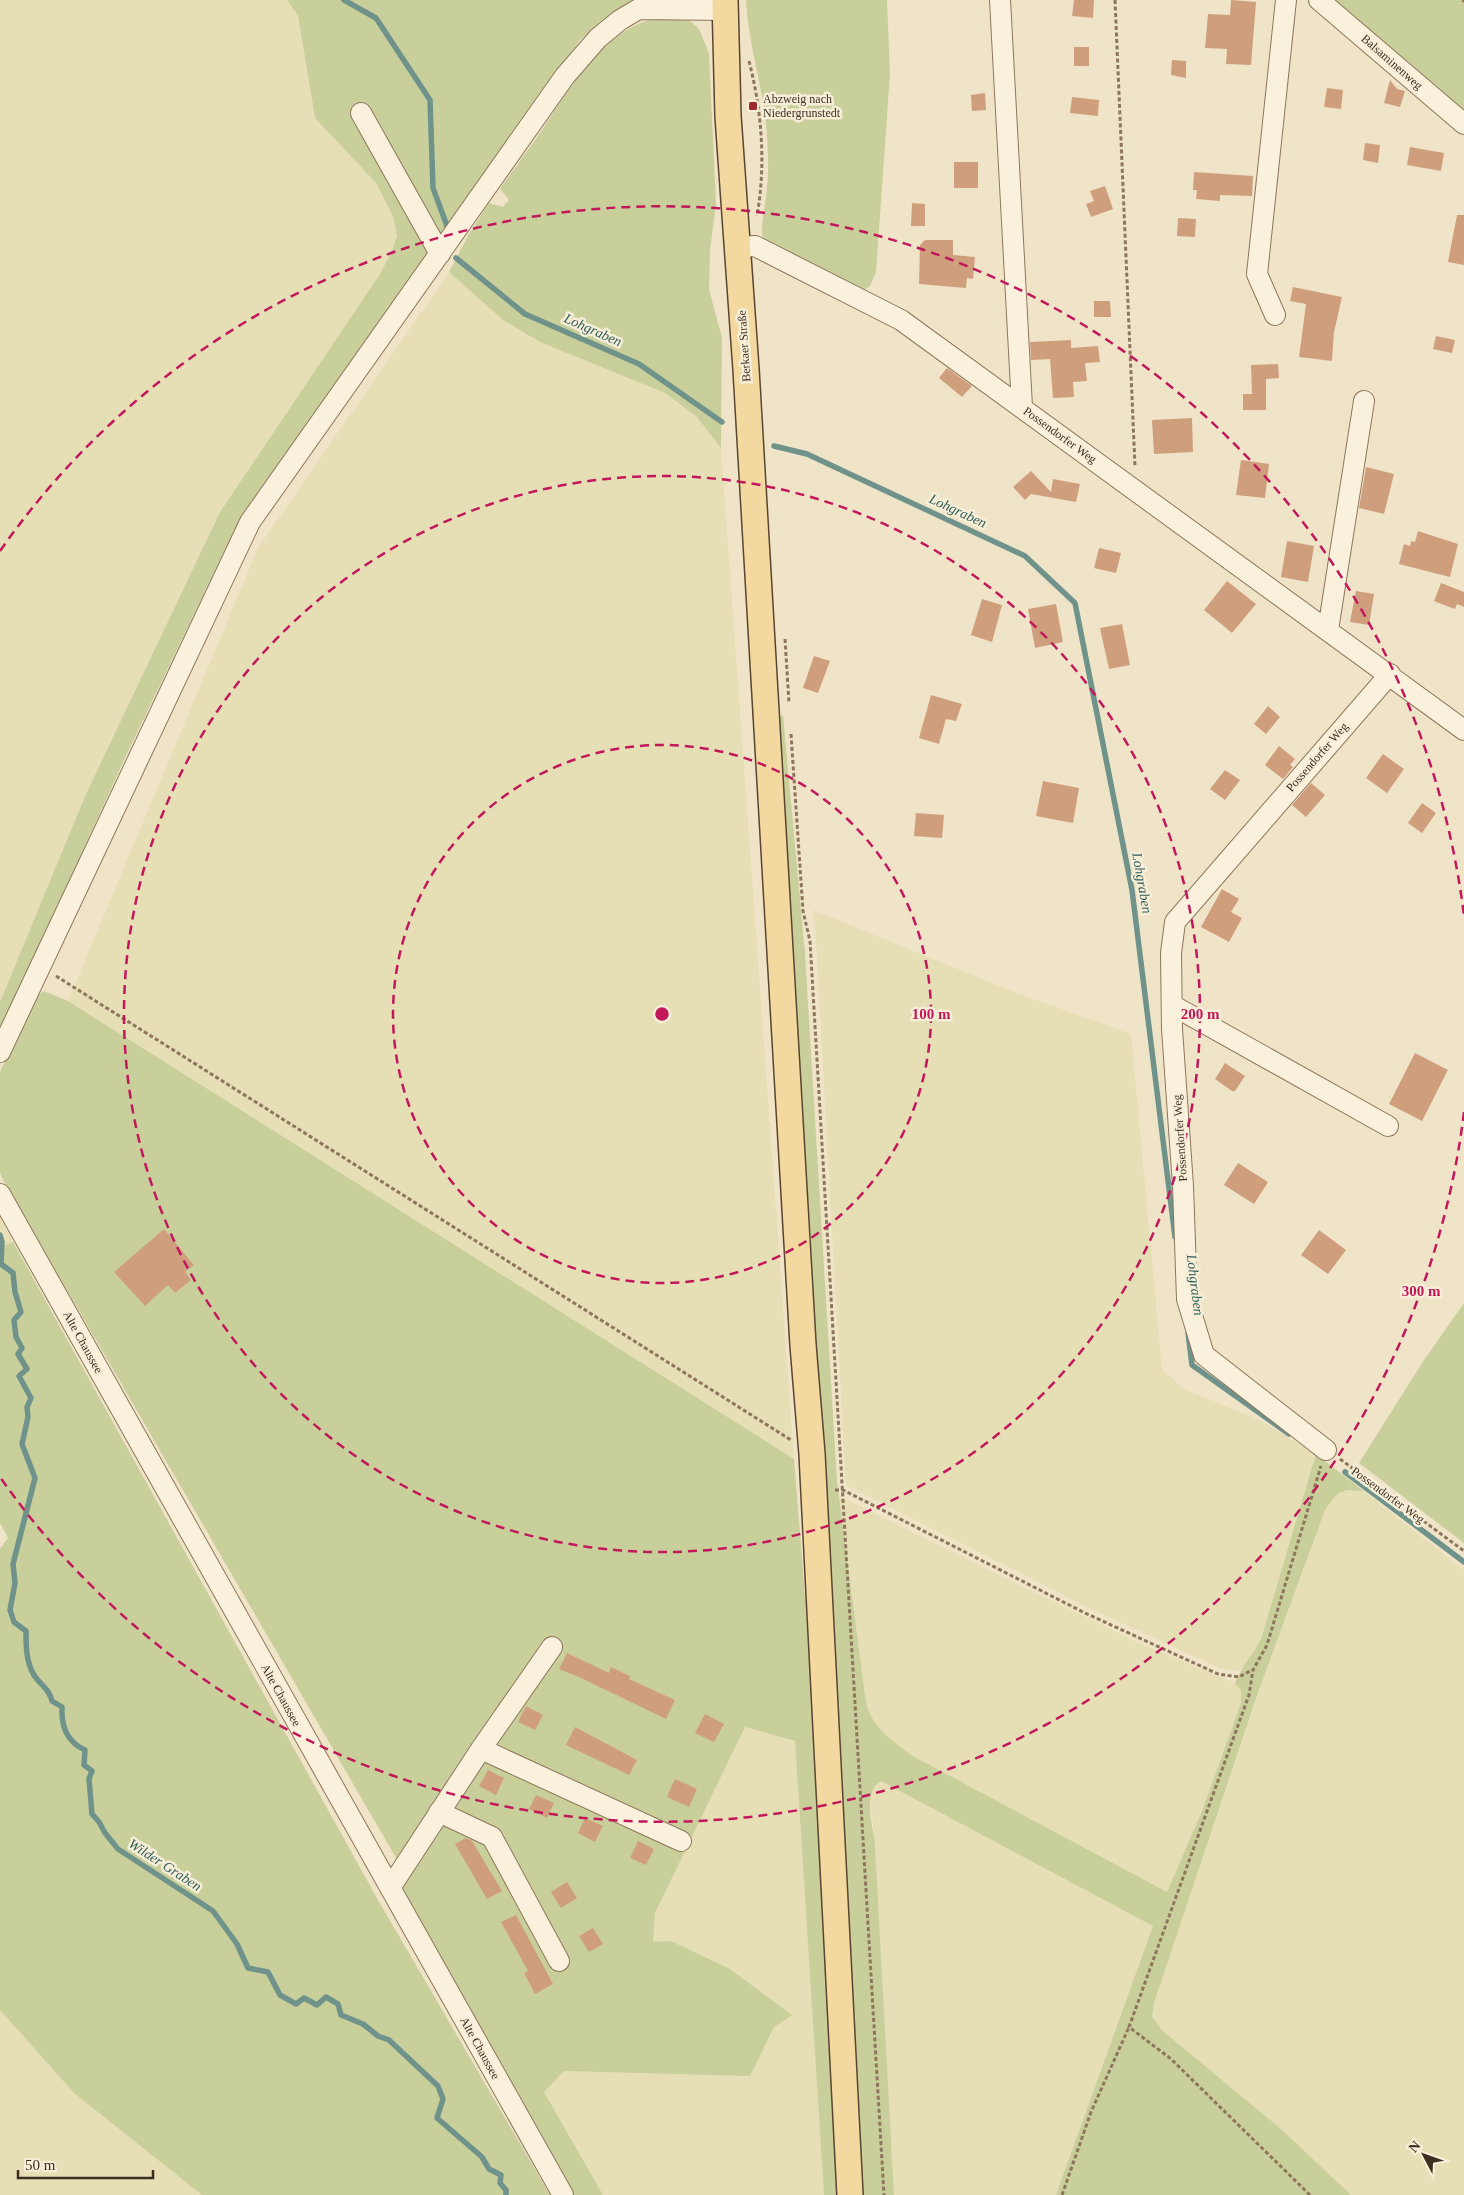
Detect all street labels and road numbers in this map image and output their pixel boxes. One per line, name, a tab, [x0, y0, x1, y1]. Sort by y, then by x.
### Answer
street label: Balsaminenweg	[1358, 32, 1426, 92]
street label: Berkaer Straße	[735, 310, 753, 382]
street label: Possendorfer Weg	[1021, 404, 1099, 466]
street label: Possendorfer Weg	[1283, 720, 1351, 794]
street label: Possendorfer Weg	[1170, 1094, 1190, 1182]
street label: Alte Chaussee	[60, 1308, 106, 1376]
street label: Possendorfer Weg	[1349, 1464, 1427, 1526]
street label: Alte Chaussee	[258, 1661, 304, 1729]
street label: Alte Chaussee	[457, 2014, 503, 2082]

